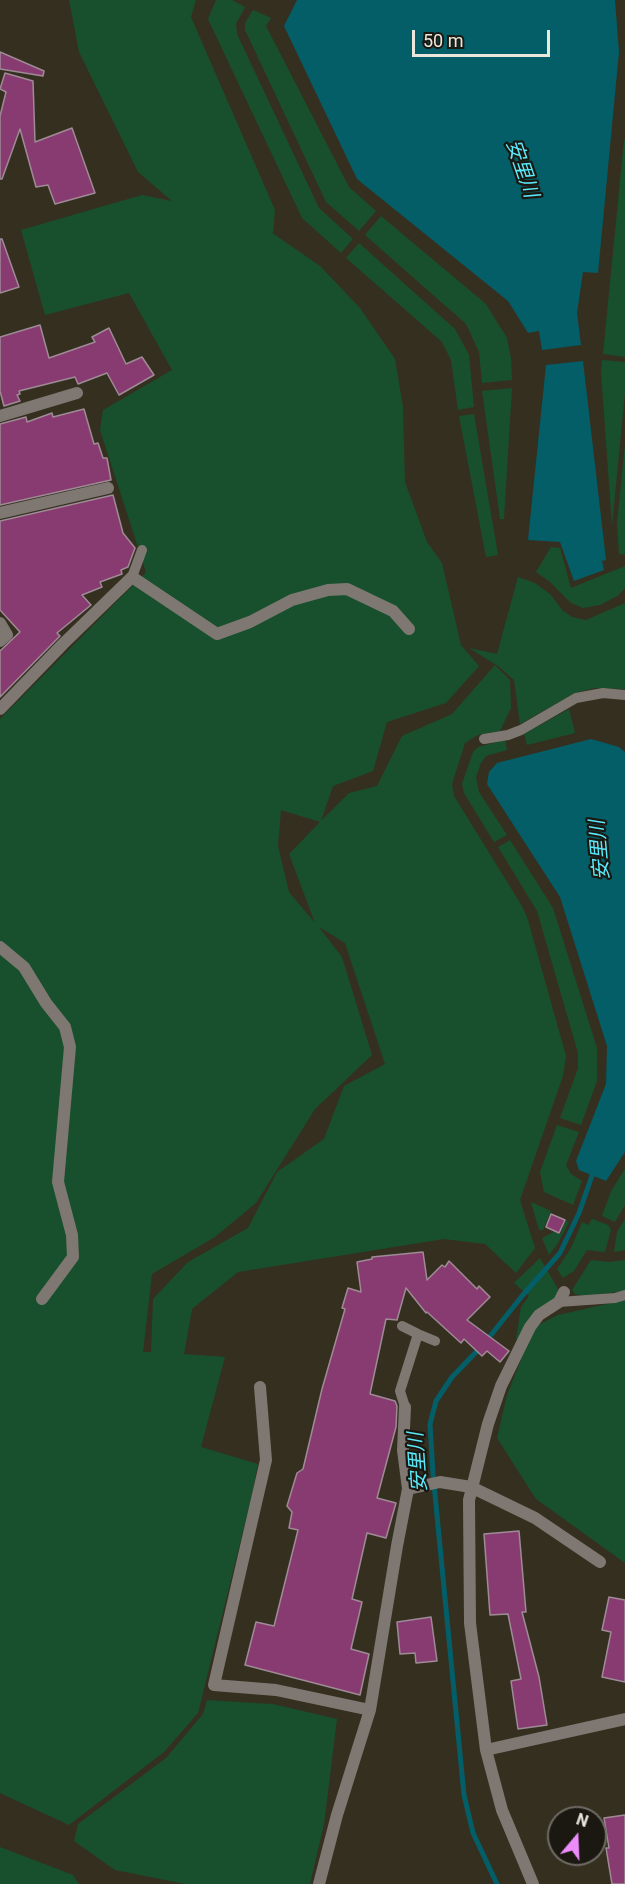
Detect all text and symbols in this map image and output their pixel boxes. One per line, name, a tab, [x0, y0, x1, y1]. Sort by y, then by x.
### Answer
scale bar	[415, 18, 553, 56]
text: 50 m	[423, 30, 463, 51]
water label: 安里川	[500, 137, 542, 201]
water label: 安里川	[586, 819, 616, 881]
water label: 安里川	[405, 1431, 433, 1493]
north arrow	[547, 1806, 607, 1866]
text: N	[574, 1810, 591, 1831]

